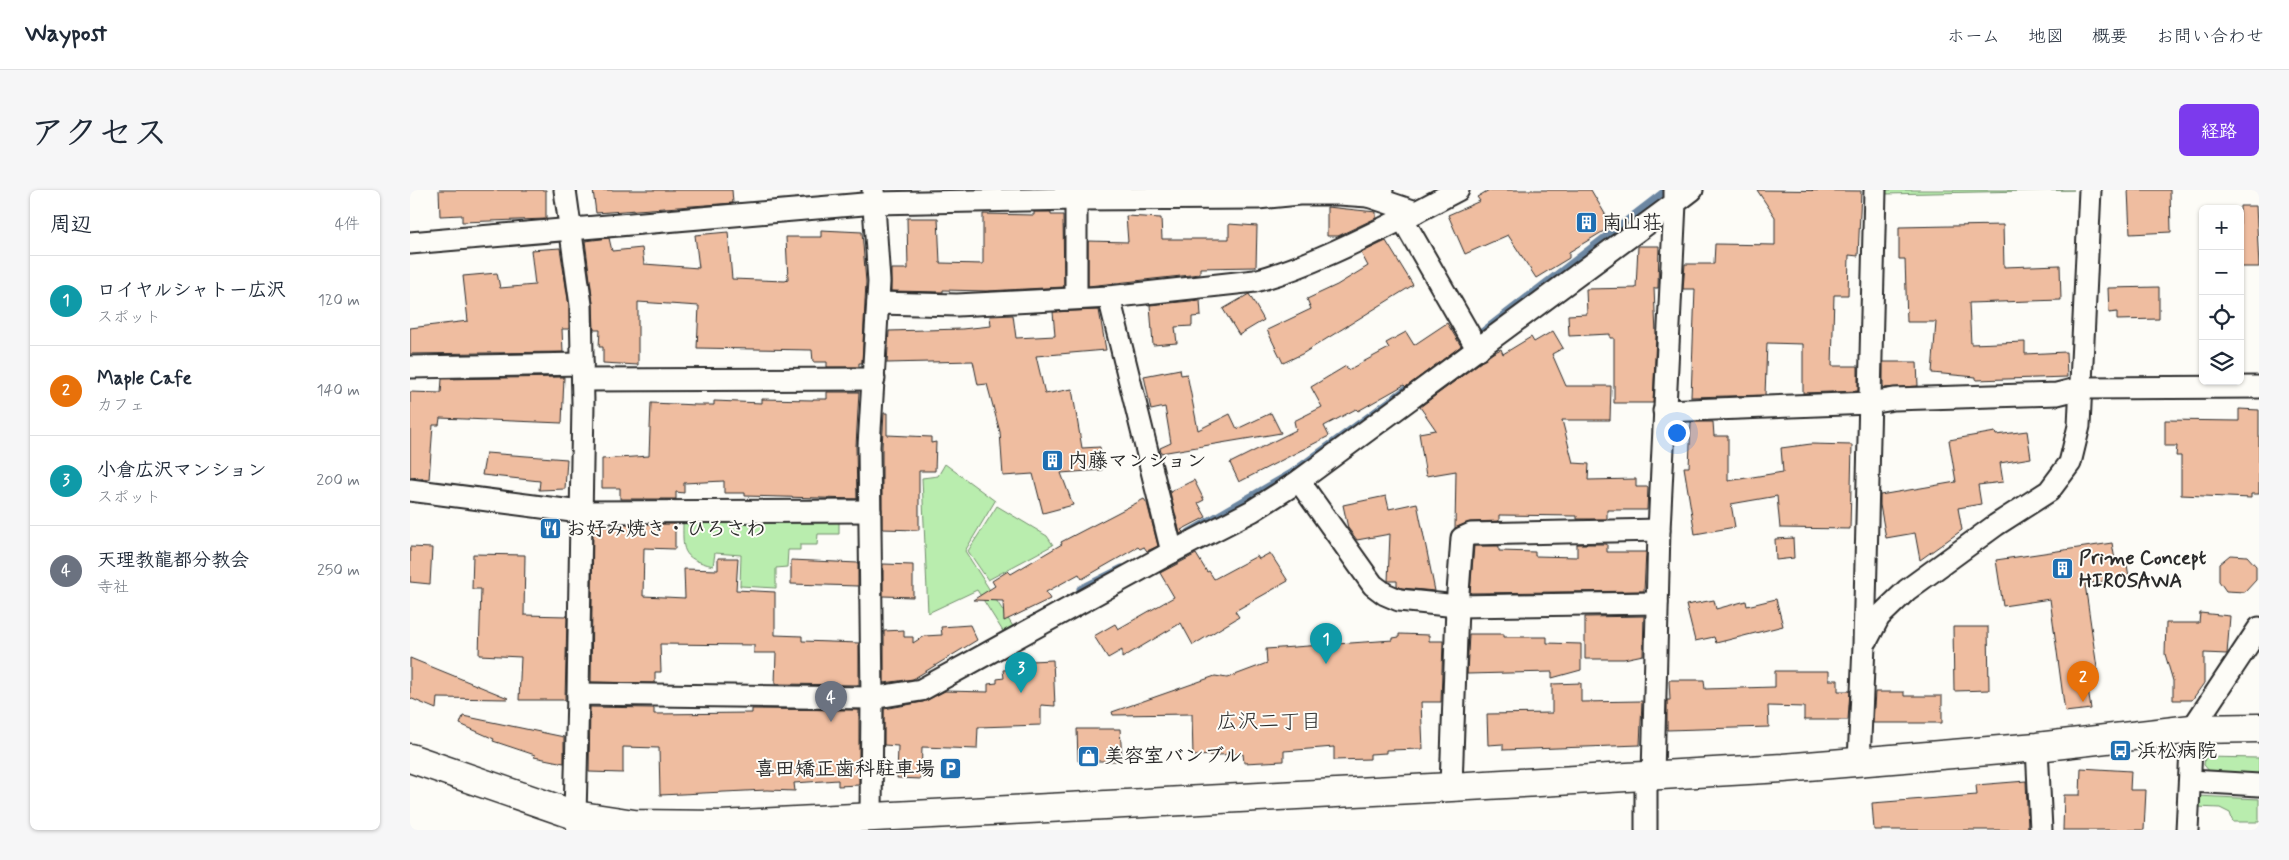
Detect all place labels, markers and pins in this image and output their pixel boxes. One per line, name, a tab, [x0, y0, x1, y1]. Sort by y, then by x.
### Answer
place label: 南山荘	[1602, 210, 1662, 237]
building icon: 南山荘	[1574, 211, 1598, 235]
place label: 内藤マンション	[1068, 448, 1206, 475]
building icon: 内藤マンション	[1040, 449, 1064, 473]
place label: お好み焼き・ひろさわ	[566, 516, 766, 543]
restaurant icon: お好み焼き・ひろさわ	[538, 517, 562, 541]
place label: Prime Concept HIROSAWA	[2079, 545, 2207, 595]
building icon: Prime Concept HIROSAWA	[2051, 557, 2075, 581]
pin: 1	[1310, 623, 1342, 664]
pin: 3	[1005, 652, 1037, 693]
pin: 2	[2067, 661, 2099, 702]
pin: 4	[815, 681, 847, 722]
place label: 浜松病院	[2137, 738, 2217, 765]
bus stop icon: 浜松病院	[2109, 739, 2133, 763]
place label: 美容室バンブル	[1104, 743, 1243, 770]
shop icon: 美容室バンブル	[1076, 744, 1100, 768]
place label: 喜田矯正歯科駐車場	[755, 756, 935, 783]
parking icon: 喜田矯正歯科駐車場	[939, 757, 963, 781]

